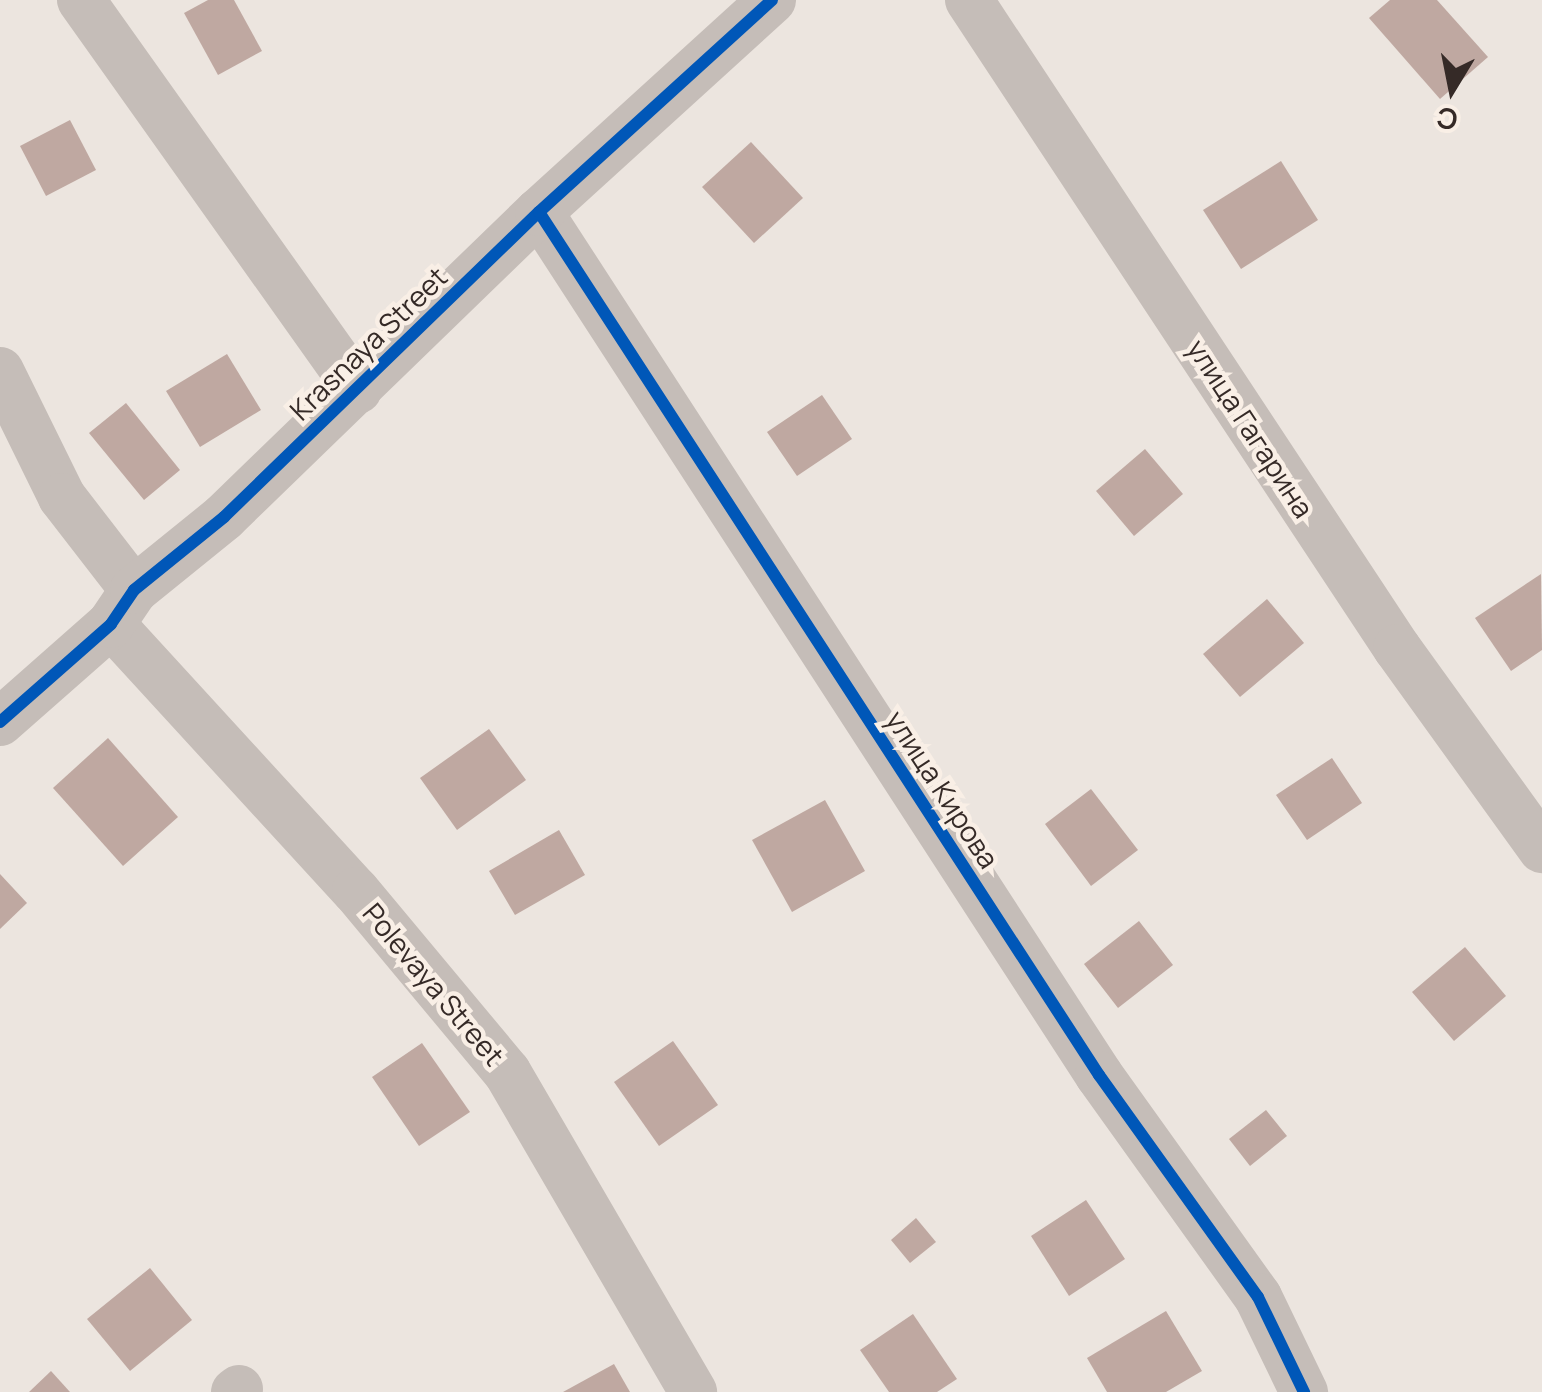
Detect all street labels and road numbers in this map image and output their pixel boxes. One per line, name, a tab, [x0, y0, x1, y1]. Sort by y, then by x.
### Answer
street label: Krasnaya Street	[282, 260, 454, 426]
street label: улица Гагарина	[1181, 333, 1321, 523]
street label: улица Кирова	[880, 704, 1006, 874]
street label: Polevaya Street	[356, 896, 512, 1072]

